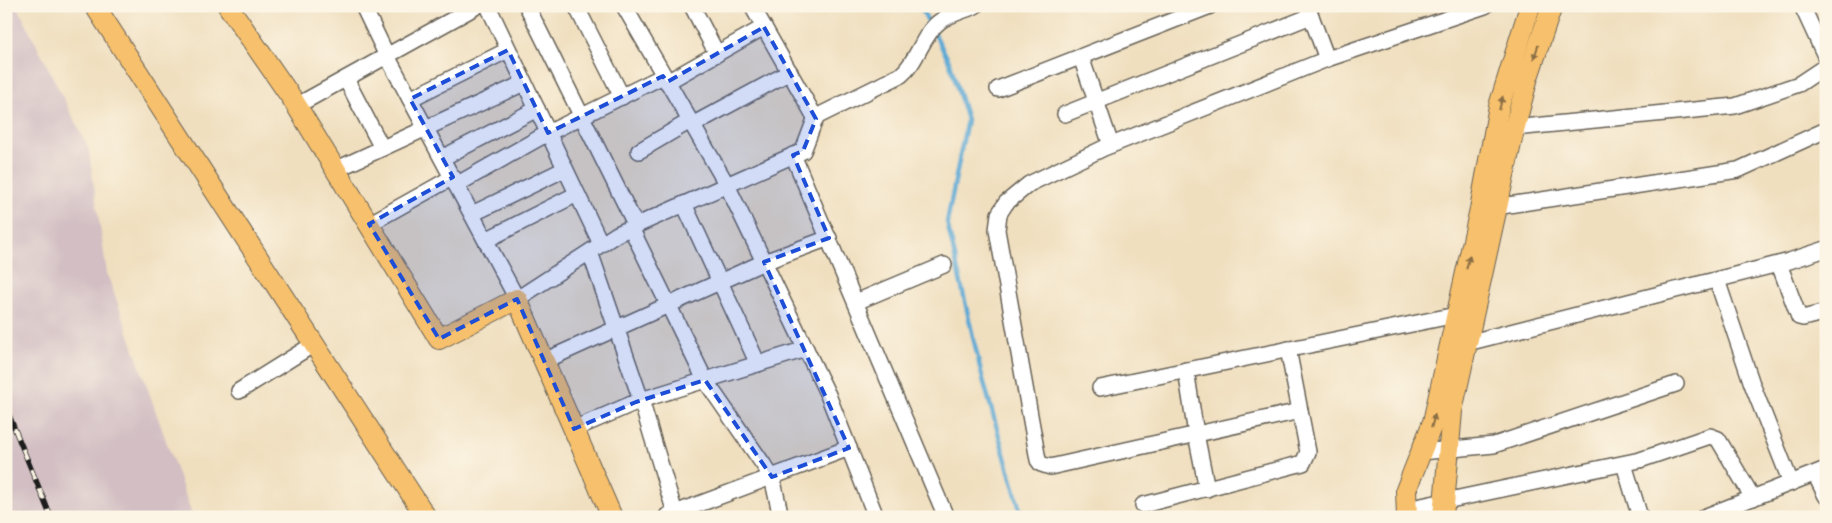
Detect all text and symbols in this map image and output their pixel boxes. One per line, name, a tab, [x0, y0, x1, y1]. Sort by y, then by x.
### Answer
one-way arrow	[1532, 45, 1539, 60]
one-way arrow	[1497, 95, 1505, 110]
one-way arrow	[1464, 254, 1472, 270]
one-way arrow	[1429, 413, 1437, 428]

